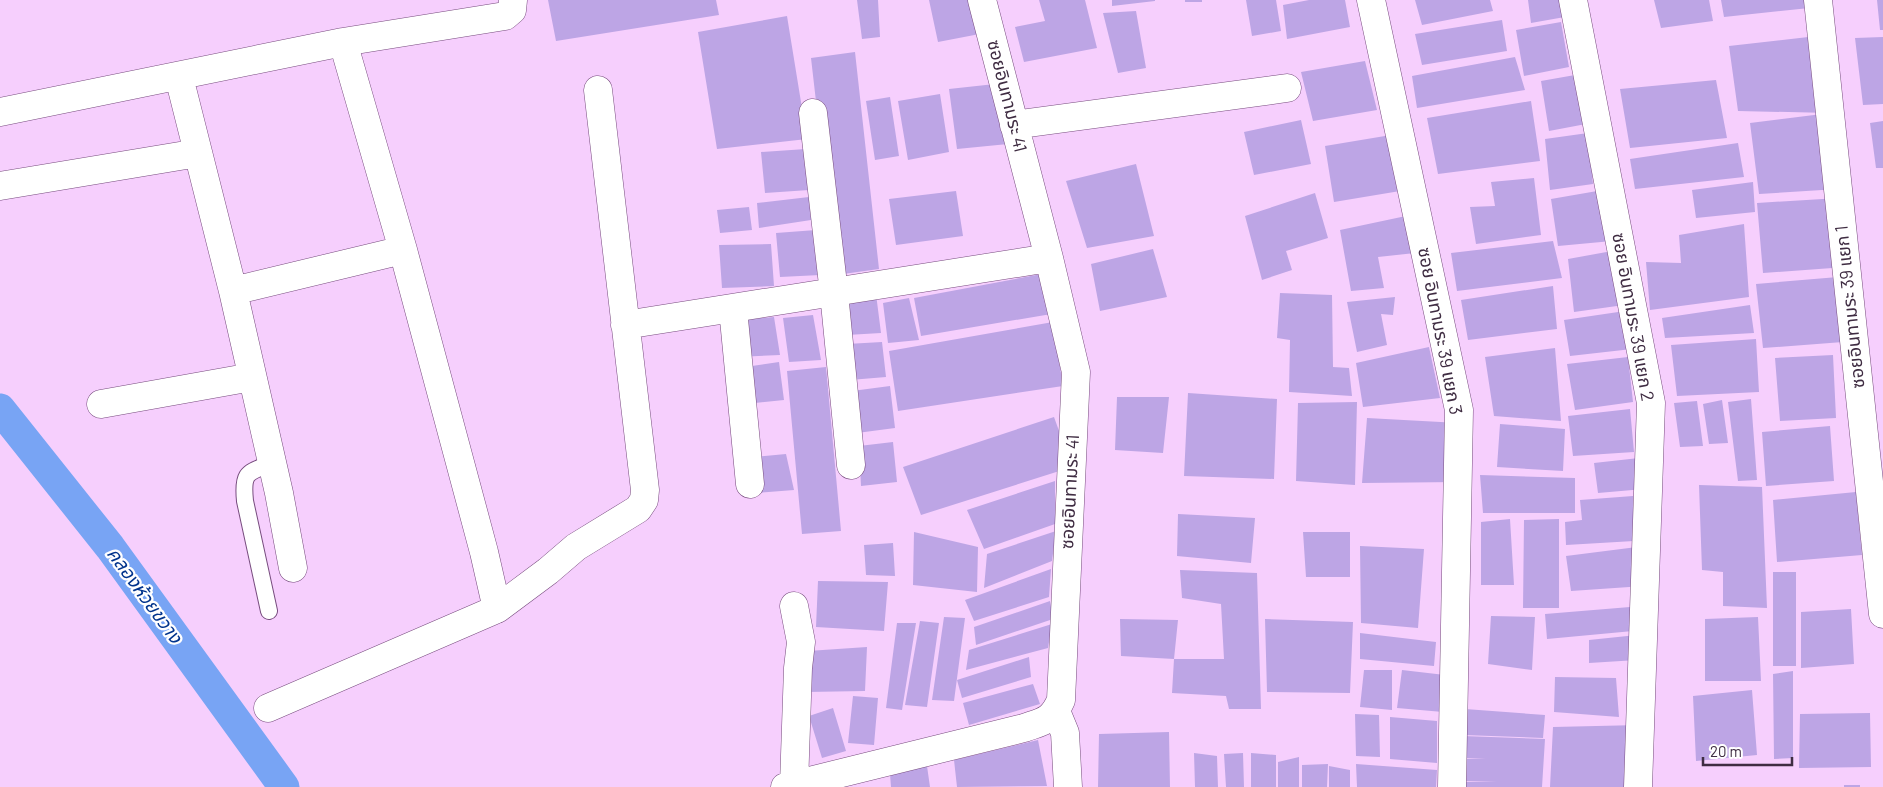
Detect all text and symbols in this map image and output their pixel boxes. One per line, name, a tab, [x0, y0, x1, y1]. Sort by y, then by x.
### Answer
street label: ซอยอินทามระ 41	[983, 37, 1033, 154]
street label: ซอยอินทามระ 39 แยก 1	[1830, 225, 1868, 390]
street label: ซอย อินทามระ 39 แยก 2	[1608, 231, 1660, 403]
street label: ซอย อินทามระ 39 แยก 3	[1414, 245, 1468, 416]
street label: ซอยอินทามระ 41	[1055, 434, 1083, 550]
water label: คลองห้วยขวาง	[103, 542, 188, 648]
scale bar	[1703, 734, 1792, 766]
text: 20 m	[1710, 742, 1742, 760]

